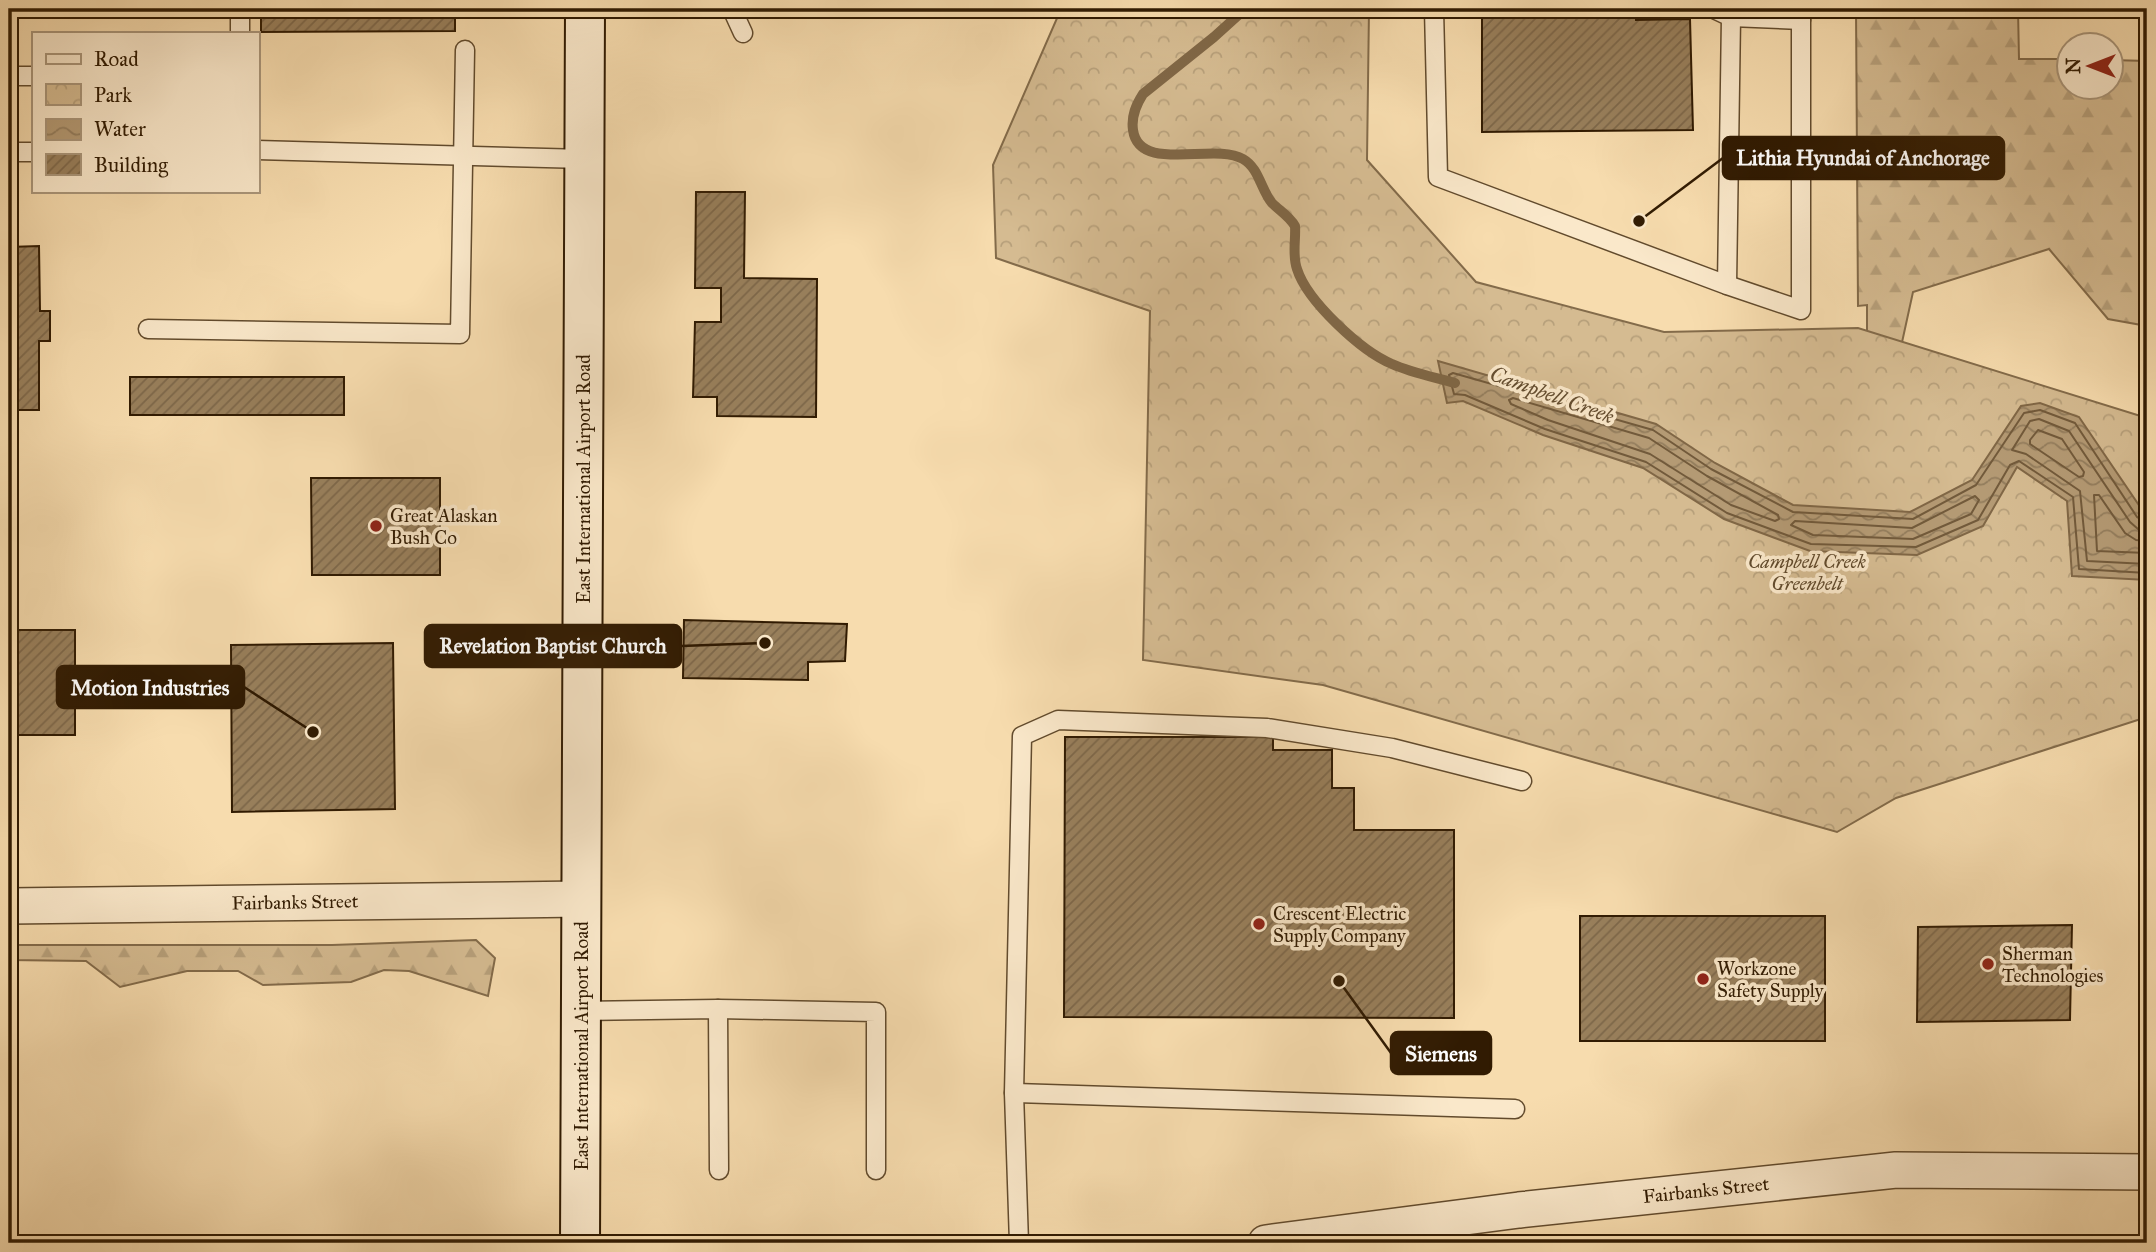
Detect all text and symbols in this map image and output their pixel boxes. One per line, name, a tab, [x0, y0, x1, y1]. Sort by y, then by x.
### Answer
legend	[32, 32, 259, 192]
north arrow	[2054, 32, 2124, 102]
text: Road	[94, 46, 139, 72]
text: N	[2062, 58, 2085, 74]
text: Park	[94, 82, 132, 108]
text: Water	[94, 116, 146, 142]
callout: Lithia Hyundai of Anchorage	[1723, 137, 2004, 179]
text: Lithia Hyundai of Anchorage	[1736, 145, 1990, 171]
text: Building	[94, 152, 168, 178]
street label: East International Airport Road	[572, 354, 595, 604]
water label: Campbell Creek	[1486, 360, 1618, 430]
place label: Great Alaskan Bush Co	[390, 504, 498, 549]
marker: Great Alaskan Bush Co	[368, 518, 384, 534]
park label: Campbell Creek Greenbelt	[1748, 550, 1867, 595]
callout: Revelation Baptist Church	[425, 625, 681, 667]
text: Revelation Baptist Church	[439, 633, 667, 659]
callout: Motion Industries	[57, 666, 244, 708]
text: Motion Industries	[70, 675, 230, 701]
street label: Fairbanks Street	[231, 889, 359, 915]
place label: Crescent Electric Supply Company	[1273, 902, 1407, 947]
marker: Crescent Electric Supply Company	[1251, 916, 1267, 932]
street label: East International Airport Road	[570, 921, 593, 1171]
place label: Sherman Technologies	[2002, 942, 2104, 988]
marker: Sherman Technologies	[1980, 956, 1996, 972]
place label: Workzone Safety Supply	[1717, 957, 1825, 1002]
marker: Workzone Safety Supply	[1695, 971, 1711, 987]
callout: Siemens	[1391, 1032, 1491, 1074]
text: Siemens	[1405, 1041, 1477, 1067]
street label: Fairbanks Street	[1642, 1172, 1771, 1208]

